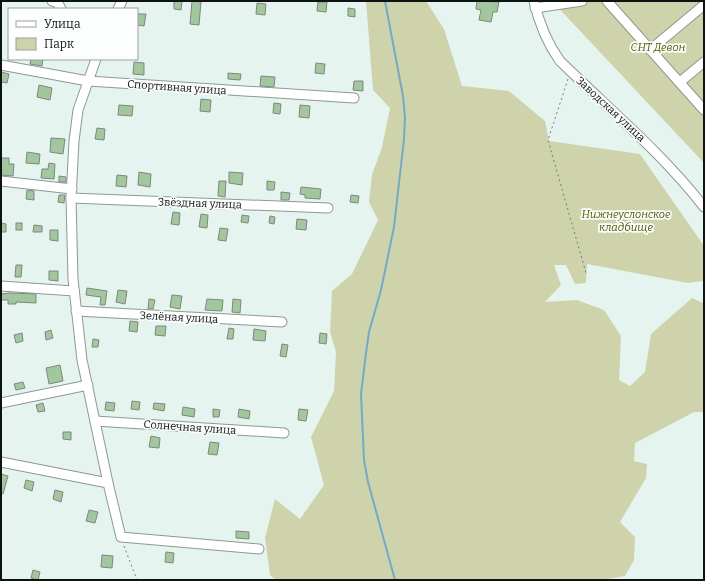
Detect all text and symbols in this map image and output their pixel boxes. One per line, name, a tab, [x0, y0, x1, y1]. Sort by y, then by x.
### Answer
legend	[8, 8, 138, 60]
text: Улица	[44, 17, 81, 31]
text: Парк	[44, 37, 74, 51]
park label: СНТ Девон	[631, 41, 686, 54]
street label: Заводская улица	[574, 74, 648, 145]
street label: Спортивная улица	[127, 78, 227, 97]
street label: Звёздная улица	[158, 196, 242, 211]
park label: Нижнеуслонское кладбище	[581, 208, 671, 234]
street label: Зелёная улица	[139, 309, 219, 326]
street label: Солнечная улица	[143, 418, 237, 437]

